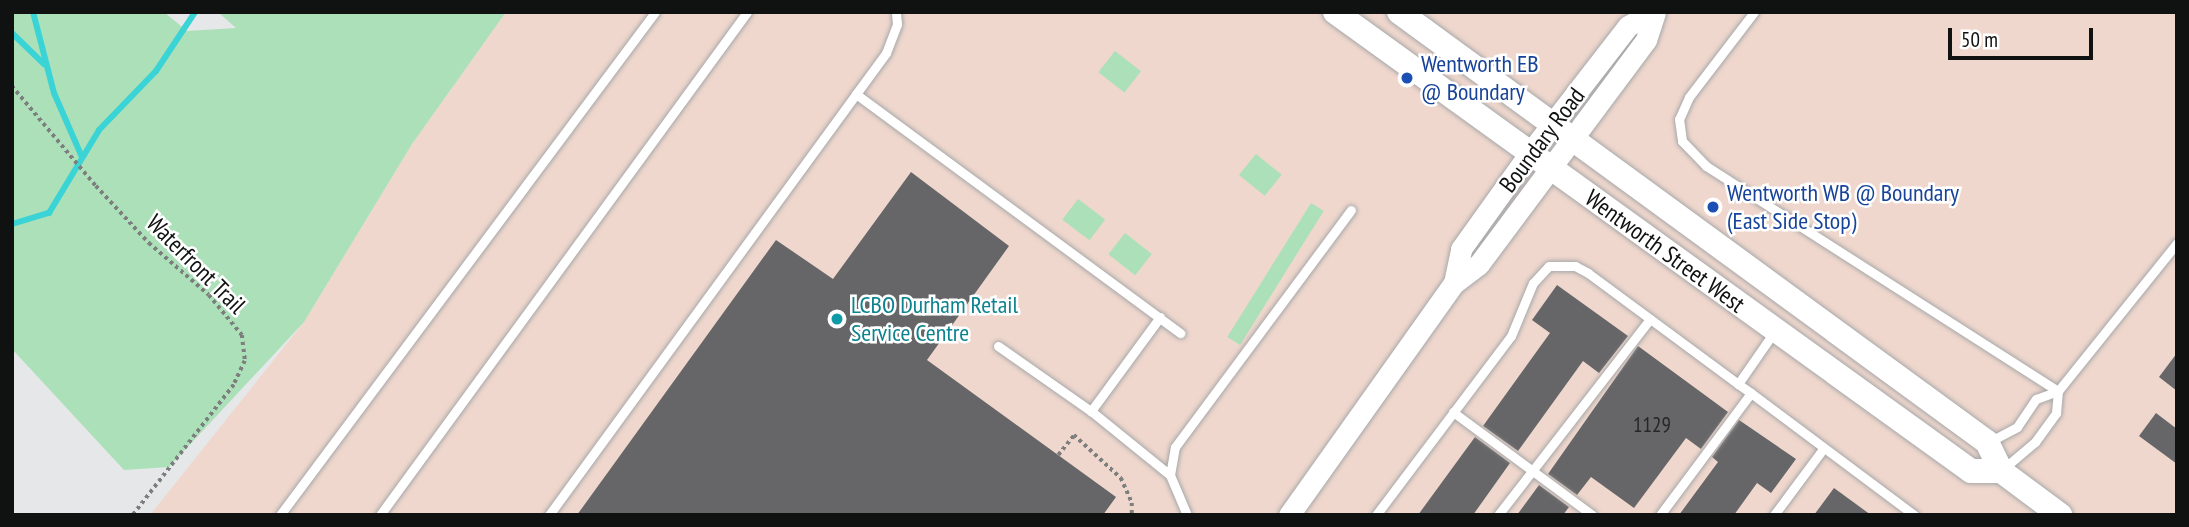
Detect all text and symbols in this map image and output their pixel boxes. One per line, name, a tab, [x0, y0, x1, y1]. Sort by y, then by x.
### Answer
scale bar	[1951, 14, 2096, 58]
text: 50 m	[1961, 26, 1998, 53]
place label: Wentworth EB @ Boundary	[1421, 50, 1539, 106]
marker: Wentworth EB @ Boundary	[1399, 70, 1415, 86]
street label: Boundary Road	[1493, 82, 1591, 198]
place label: Wentworth WB @ Boundary (East Side Stop)	[1727, 179, 1959, 235]
street label: Wentworth Street West	[1579, 183, 1751, 319]
marker: Wentworth WB @ Boundary (East Side Stop)	[1705, 199, 1721, 215]
street label: Waterfront Trail	[140, 208, 252, 320]
place label: LCBO Durham Retail Service Centre	[851, 291, 1018, 347]
marker: LCBO Durham Retail Service Centre	[829, 311, 845, 327]
house number: 1129	[1633, 412, 1671, 438]

